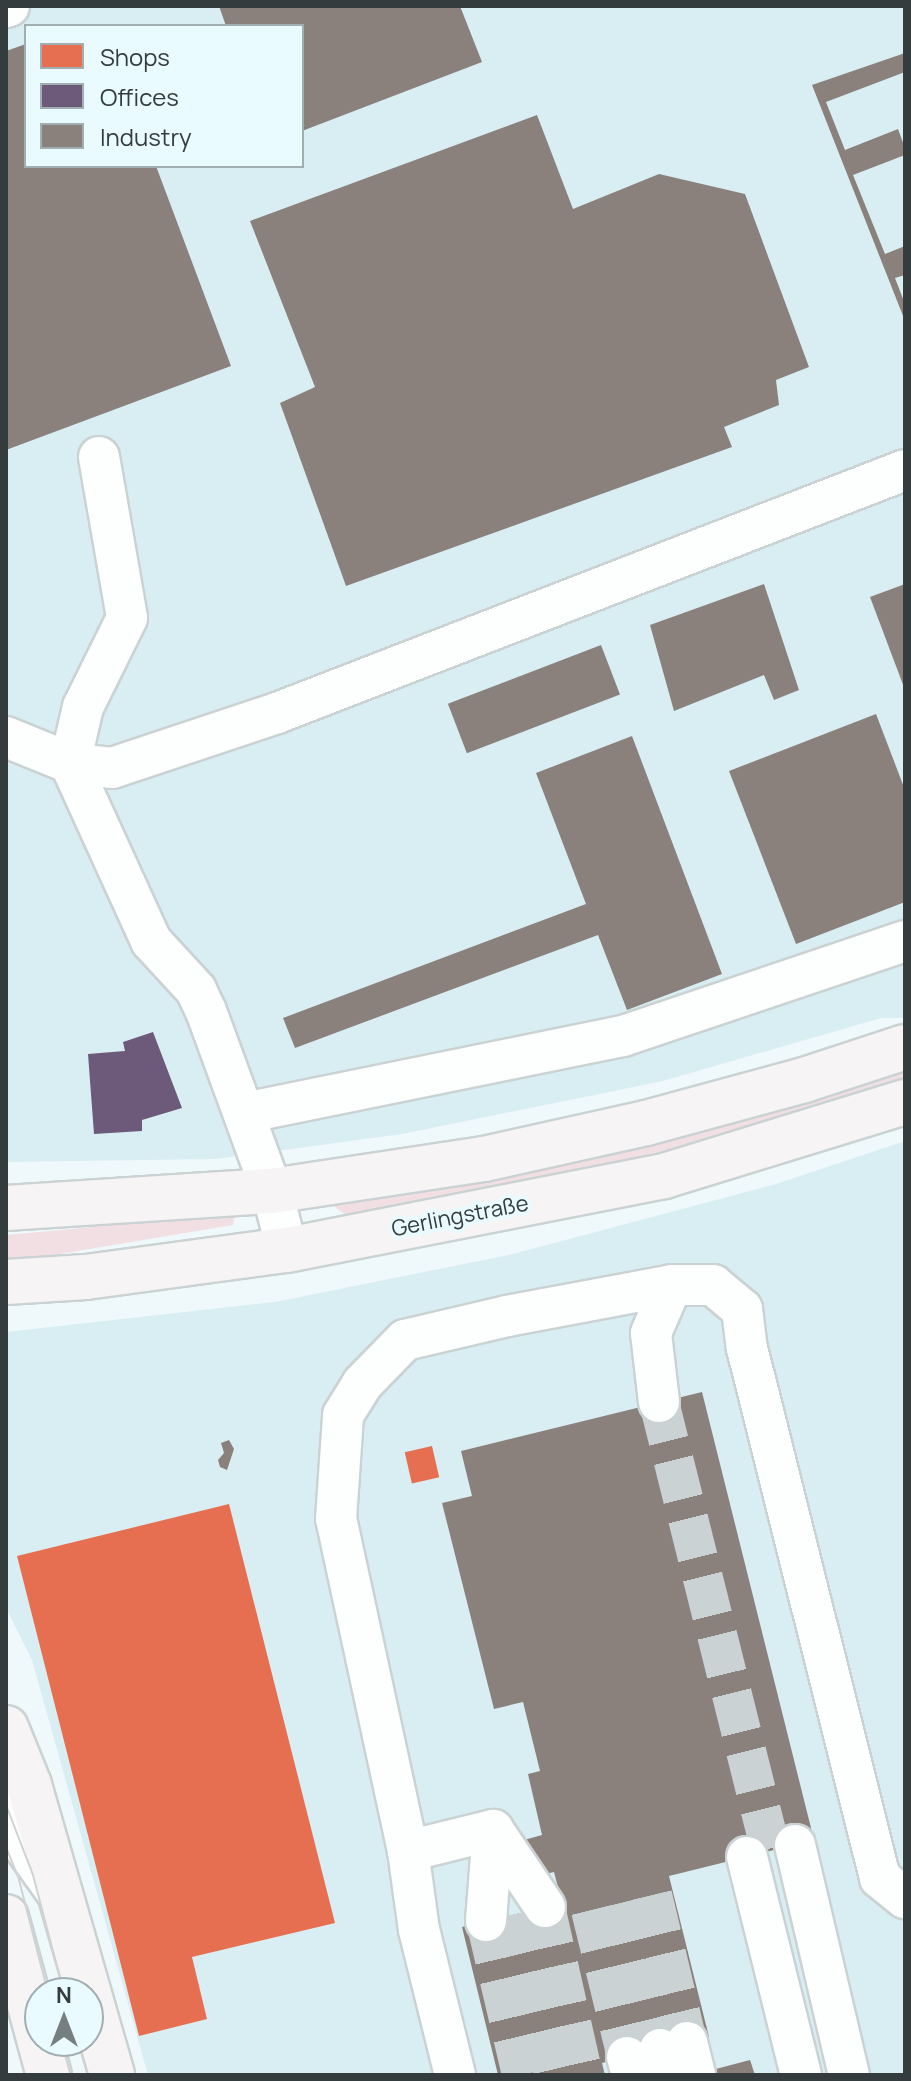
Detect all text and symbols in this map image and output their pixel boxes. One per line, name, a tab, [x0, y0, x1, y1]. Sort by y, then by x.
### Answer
legend	[24, 24, 304, 168]
text: Shops	[100, 40, 170, 73]
text: Offices	[100, 80, 179, 113]
text: Industry	[100, 120, 192, 153]
street label: Gerlingstraße	[389, 1190, 531, 1242]
north arrow	[24, 1977, 104, 2057]
text: N	[56, 1980, 72, 2010]

